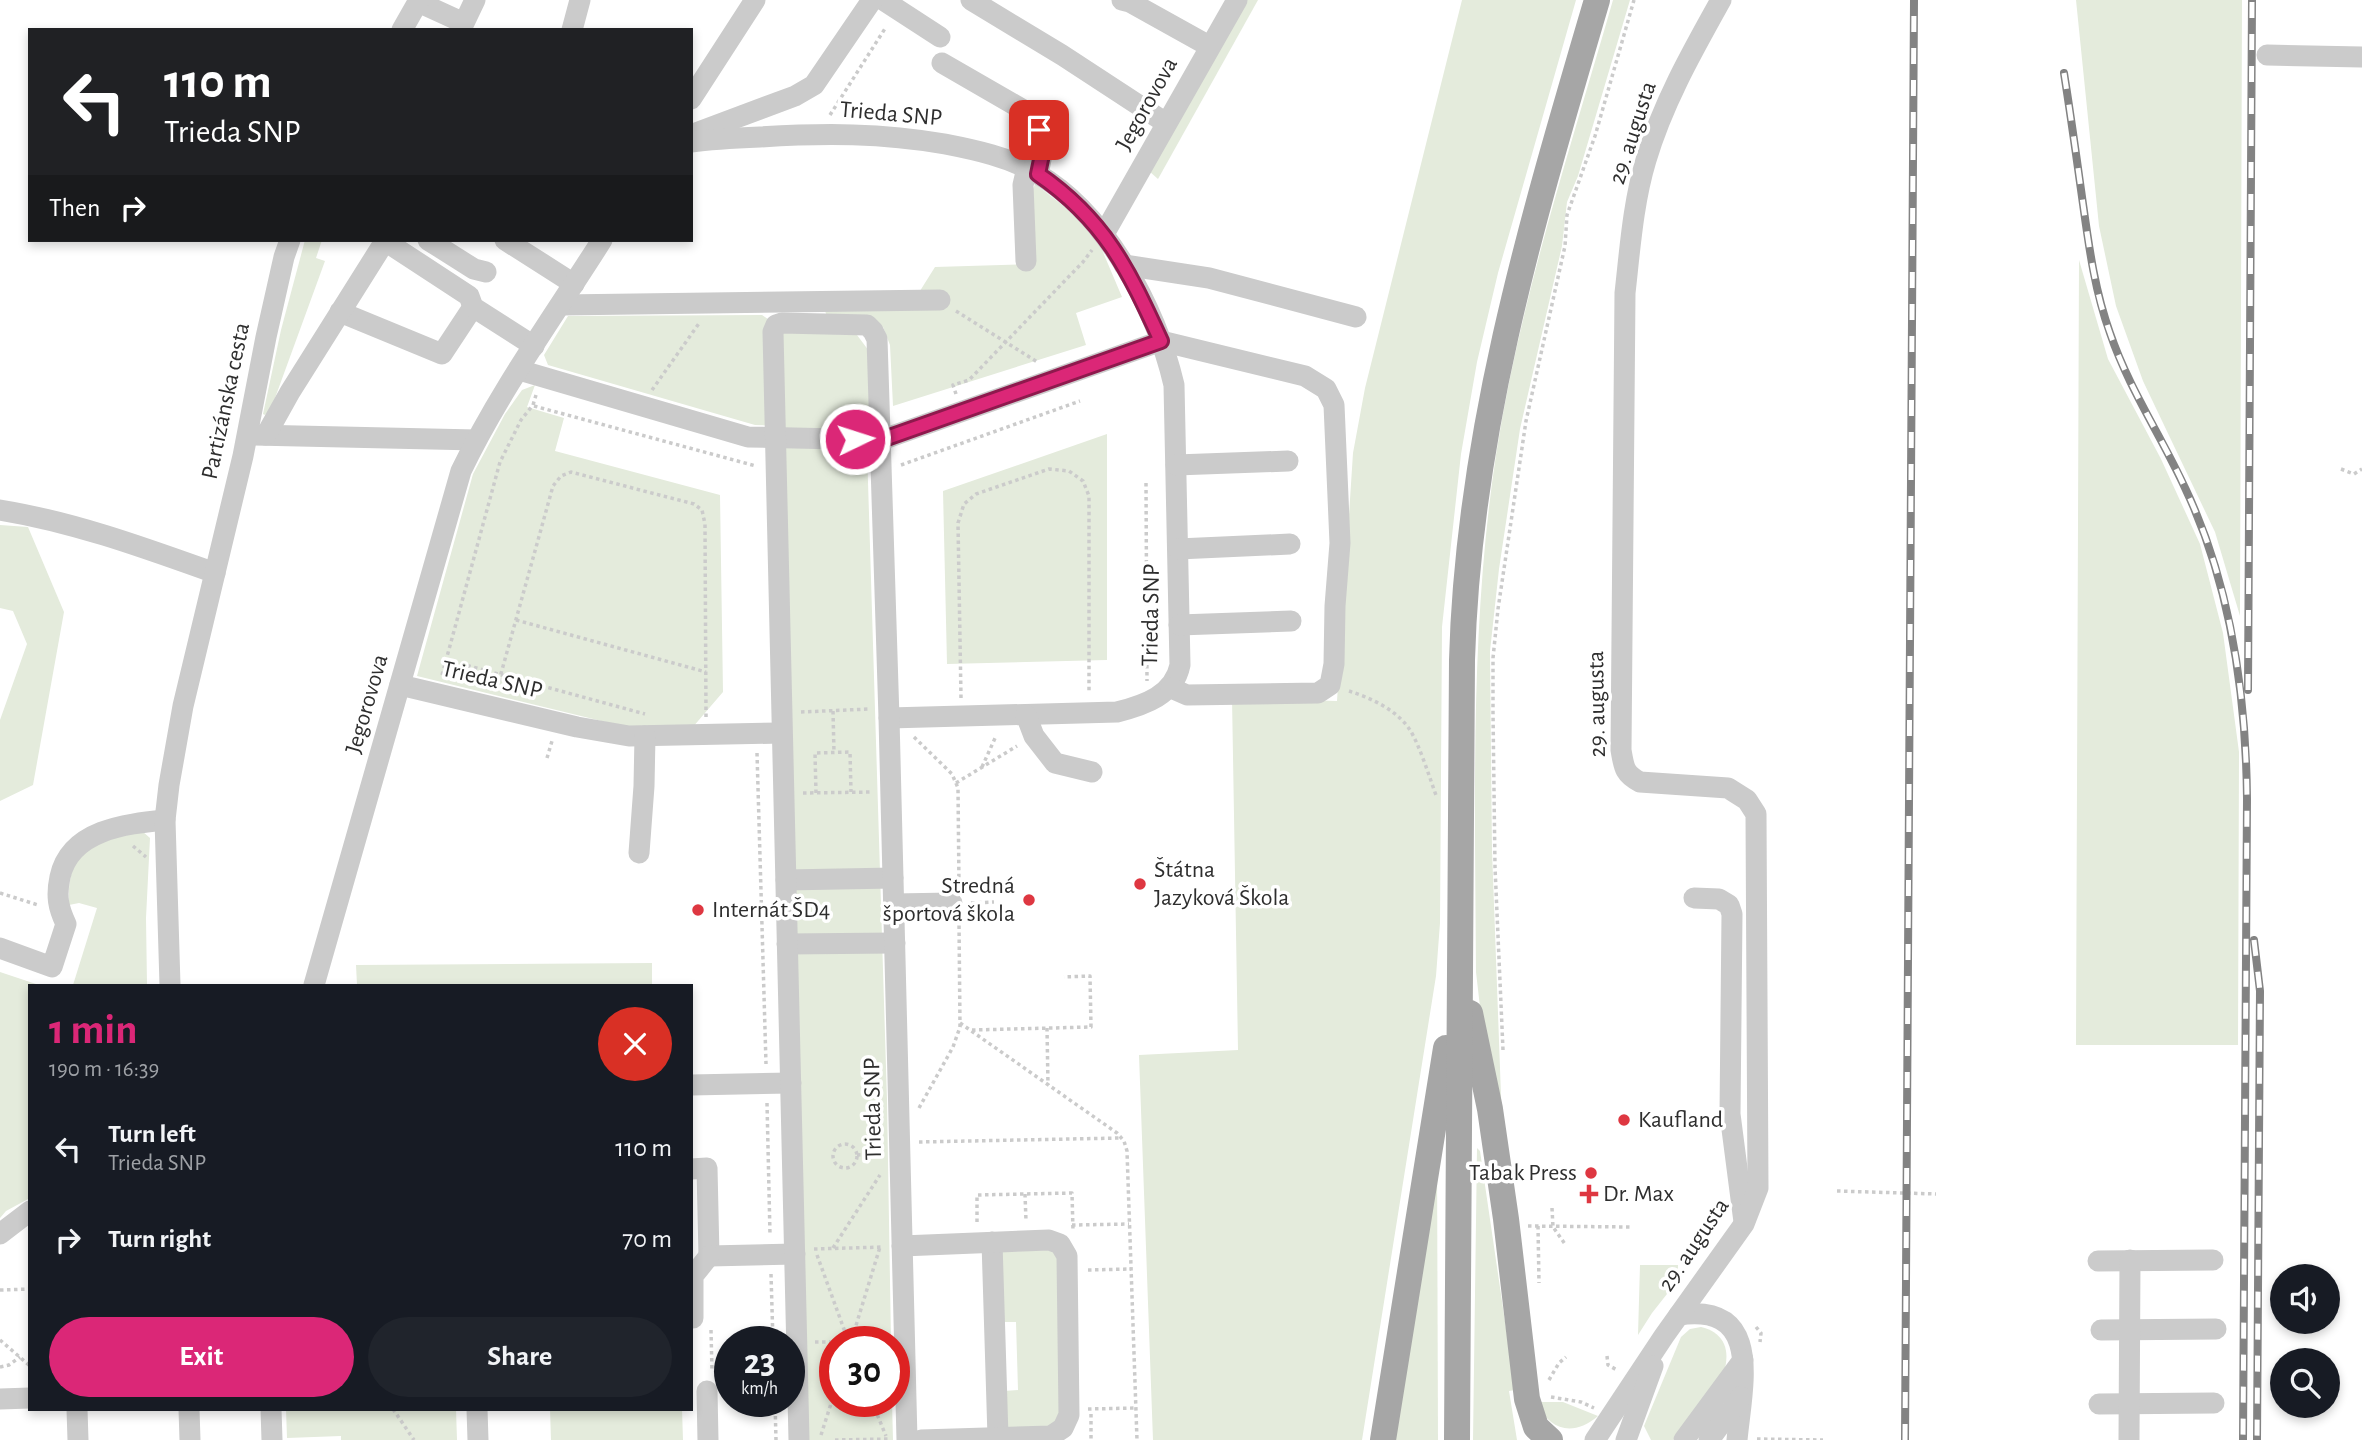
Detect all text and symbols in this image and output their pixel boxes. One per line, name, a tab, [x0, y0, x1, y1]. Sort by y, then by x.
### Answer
street label: Jegorovova	[1112, 53, 1182, 155]
icon: left	[49, 56, 140, 147]
text: 110 m	[164, 58, 272, 107]
street label: 29. augusta	[1605, 79, 1661, 187]
street label: Trieda SNP	[839, 98, 943, 130]
pin	[1009, 100, 1069, 160]
icon: arrive	[1020, 111, 1058, 149]
text: Trieda SNP	[164, 116, 301, 148]
icon: right	[114, 189, 152, 227]
text: Then	[49, 195, 100, 221]
street label: Partizánska cesta	[198, 321, 254, 481]
position arrow	[818, 402, 892, 476]
street label: Trieda SNP	[1138, 564, 1164, 666]
street label: 29. augusta	[1584, 651, 1610, 757]
street label: Jegorovova	[341, 652, 393, 756]
street label: Trieda SNP	[439, 657, 545, 703]
place label: Štátna Jazyková Škola	[1154, 857, 1289, 910]
place label: Stredná športová škola	[883, 874, 1015, 926]
marker: Štátna Jazyková Škola	[1132, 876, 1148, 892]
marker: Stredná športová škola	[1021, 892, 1037, 908]
place label: Internát ŠD4	[712, 897, 830, 922]
marker: Internát ŠD4	[690, 902, 706, 918]
button: close	[598, 1007, 672, 1081]
text: 1 min	[49, 1009, 138, 1051]
text: 190 m · 16:39	[49, 1058, 159, 1081]
street label: Trieda SNP	[860, 1058, 886, 1160]
place label: Kaufland	[1638, 1108, 1723, 1132]
marker: Kaufland	[1616, 1112, 1632, 1128]
text: Turn left	[108, 1121, 196, 1147]
icon: left	[49, 1130, 87, 1168]
text: 110 m	[615, 1135, 672, 1161]
text: Trieda SNP	[108, 1152, 206, 1175]
place label: Tabak Press	[1469, 1161, 1577, 1185]
marker: Tabak Press	[1583, 1165, 1599, 1181]
place label: Dr. Max	[1603, 1182, 1674, 1206]
marker: Dr. Max	[1581, 1186, 1597, 1202]
street label: 29. augusta	[1654, 1194, 1734, 1296]
icon: right	[49, 1221, 87, 1259]
text: Turn right	[108, 1226, 211, 1252]
text: 70 m	[622, 1226, 672, 1252]
map controls	[2270, 1264, 2340, 1418]
button: sound	[2270, 1264, 2340, 1334]
button: Exit	[49, 1317, 354, 1397]
button: Share	[368, 1317, 672, 1397]
speed limit sign: 30	[819, 1326, 910, 1417]
text: 23	[744, 1345, 775, 1380]
button: search	[2270, 1348, 2340, 1418]
text: km/h	[741, 1380, 778, 1398]

